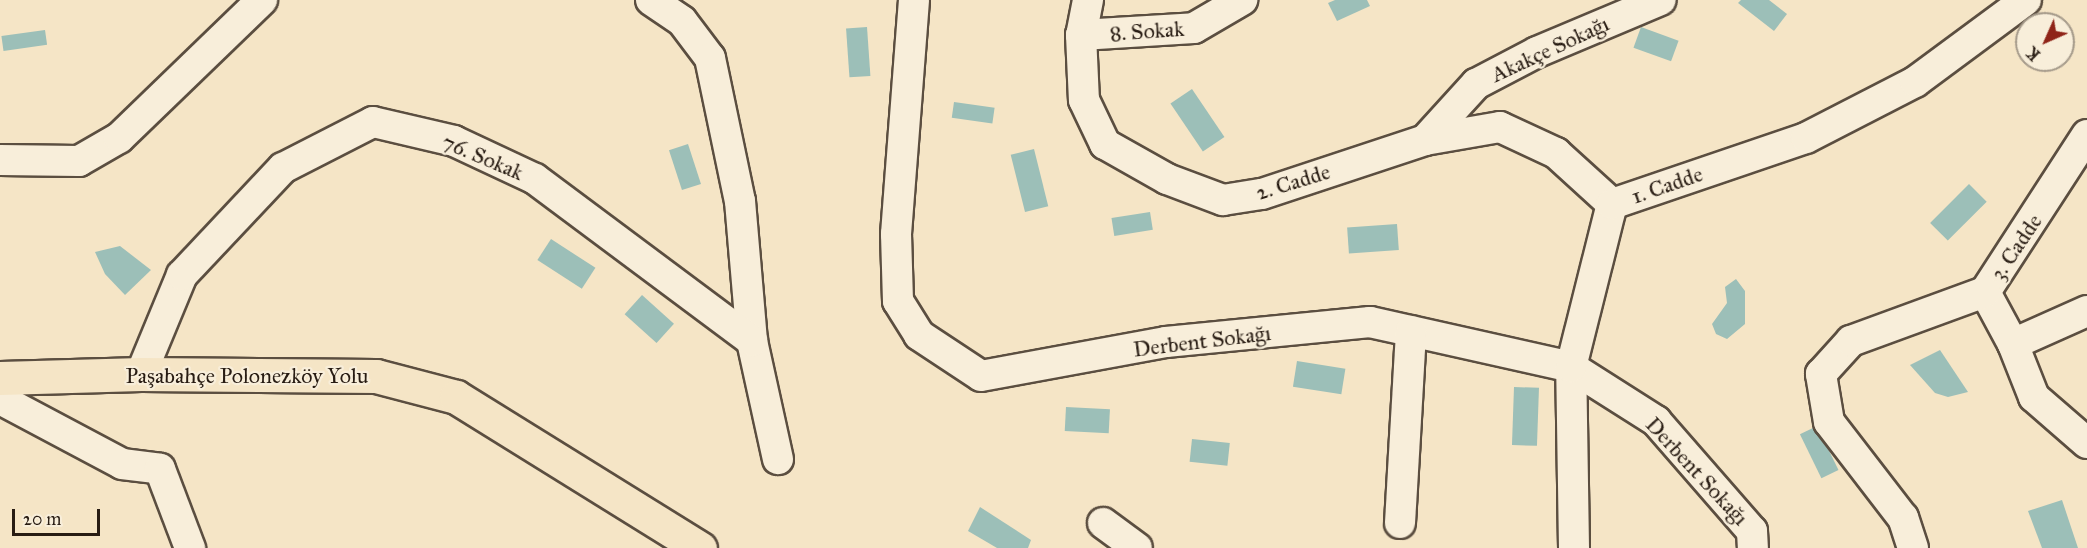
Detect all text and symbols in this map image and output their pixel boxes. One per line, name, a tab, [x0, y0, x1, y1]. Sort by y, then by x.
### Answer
street label: Akakçe Sokağı	[1487, 10, 1613, 88]
north arrow	[2015, 12, 2075, 72]
street label: 8. Sokak	[1109, 15, 1185, 47]
text: K	[2023, 43, 2044, 64]
street label: 76. Sokak	[438, 128, 528, 186]
street label: 2. Cadde	[1253, 158, 1333, 206]
street label: 1. Cadde	[1628, 161, 1706, 209]
street label: 3. Cadde	[1984, 209, 2048, 285]
street label: Derbent Sokağı	[1132, 319, 1272, 363]
street label: Paşabahçe Polonezköy Yolu	[126, 363, 368, 389]
street label: Derbent Sokağı	[1640, 411, 1754, 531]
scale bar	[15, 497, 104, 535]
text: 20 m	[23, 508, 61, 530]

